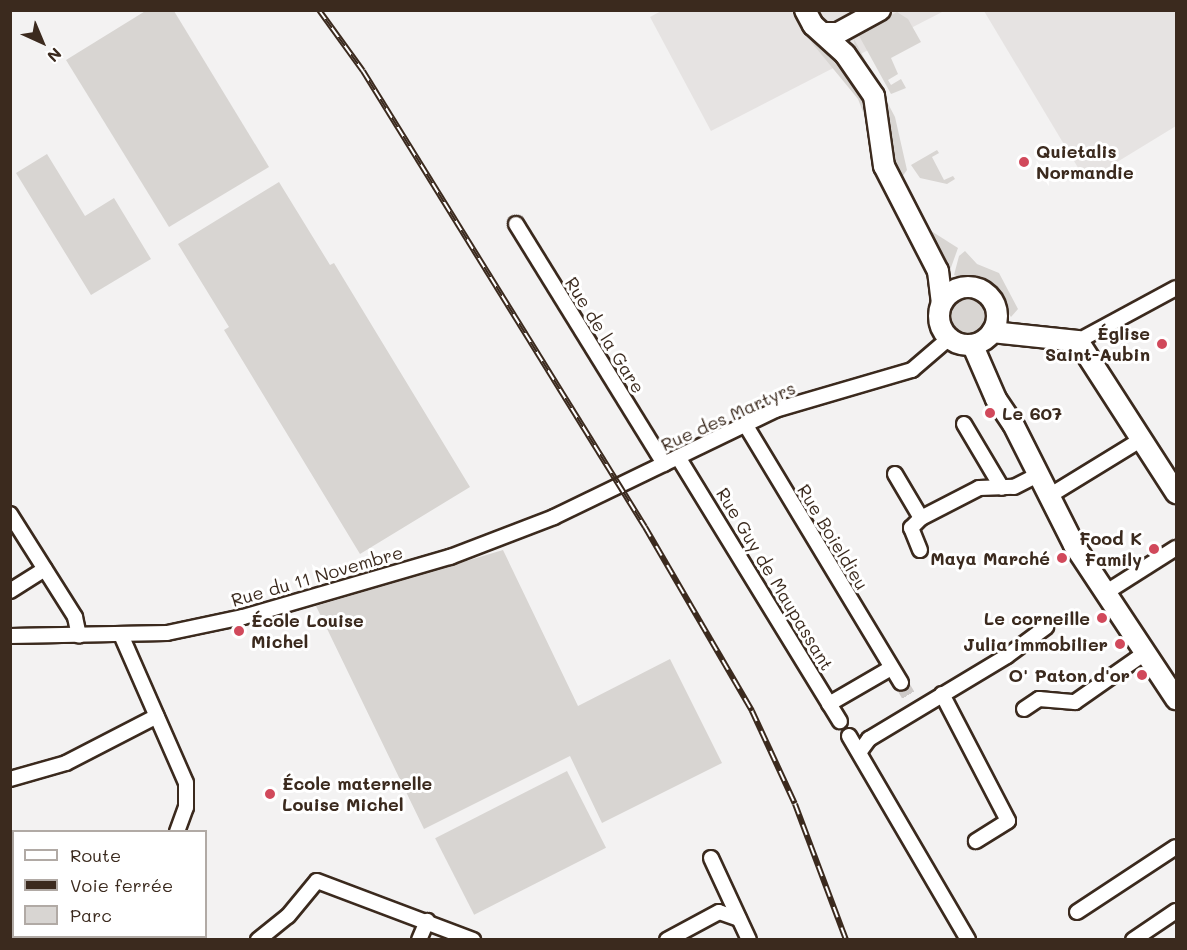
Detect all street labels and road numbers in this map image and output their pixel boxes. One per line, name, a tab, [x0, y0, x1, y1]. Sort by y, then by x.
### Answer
street label: Rue de la Gare	[561, 273, 649, 397]
street label: Rue des Martyrs	[657, 377, 799, 455]
street label: Rue Boieldieu	[793, 480, 873, 594]
street label: Rue Guy de Maupassant	[712, 484, 838, 674]
street label: Rue du 11 Novembre	[229, 541, 405, 611]

